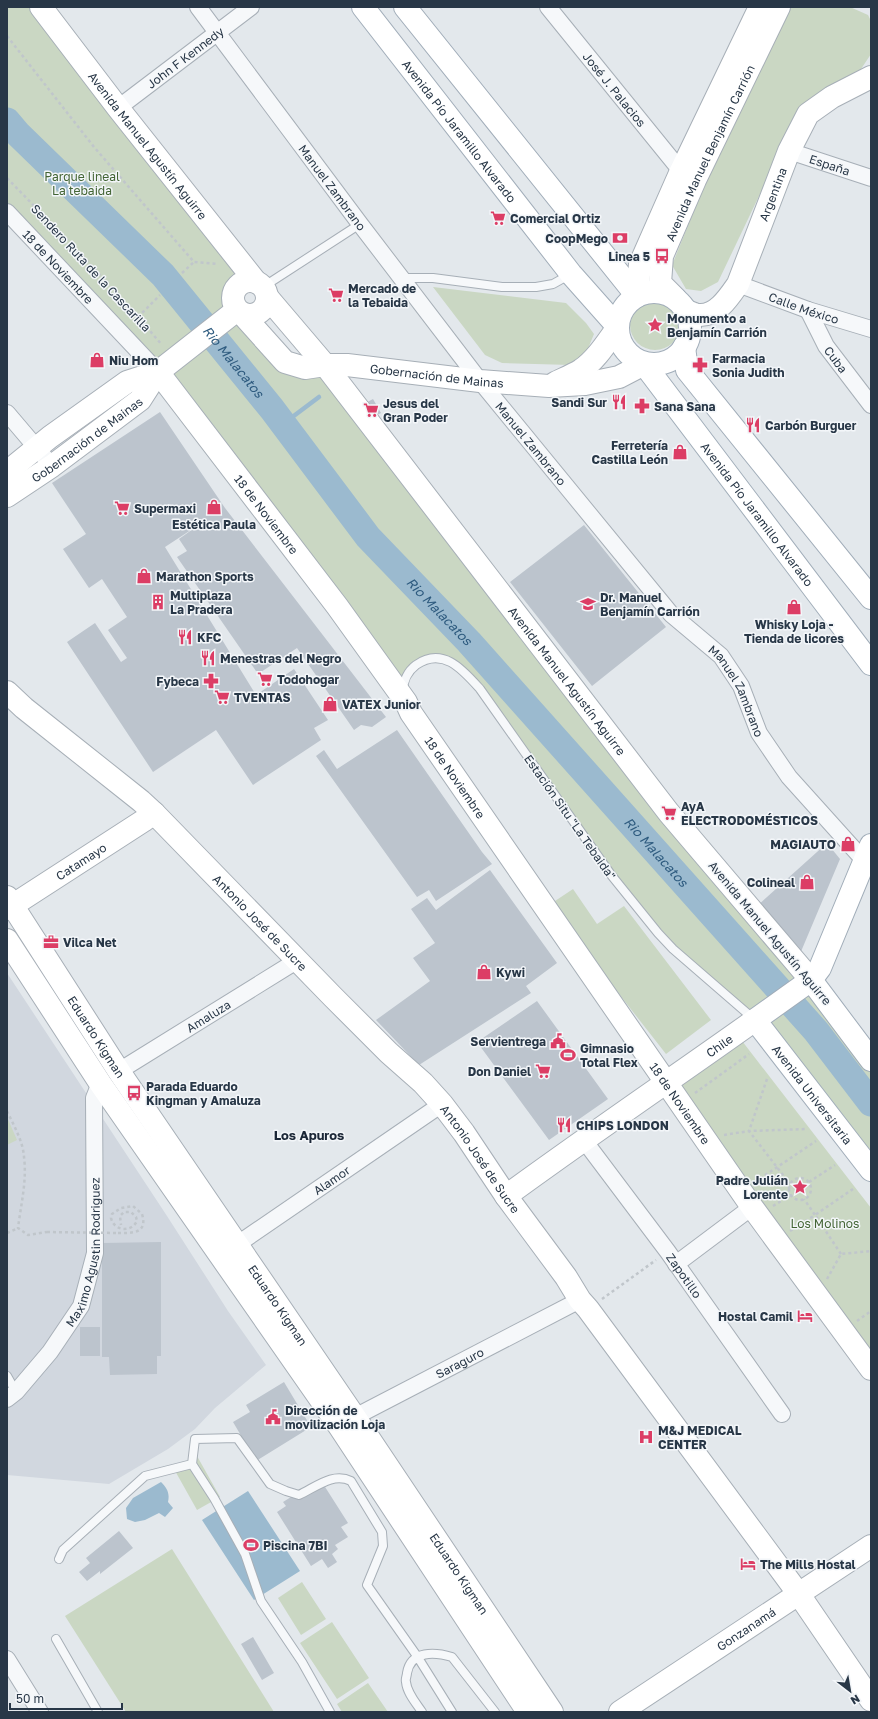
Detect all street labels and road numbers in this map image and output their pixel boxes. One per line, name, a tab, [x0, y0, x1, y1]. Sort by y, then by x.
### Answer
street label: John F Kennedy	[143, 23, 227, 91]
street label: José J. Palacios	[580, 49, 649, 130]
street label: Avenida Pío Jaramillo Alvarado	[399, 56, 520, 205]
street label: Avenida Manuel Benjamín Carrión	[662, 62, 757, 243]
street label: Avenida Manuel Agustín Aguirre	[85, 69, 211, 222]
street label: Manuel Zambrano	[296, 141, 370, 233]
street label: España	[808, 151, 852, 178]
street label: Argentina	[755, 165, 790, 223]
street label: Sendero Ruta de la Cascarilla	[28, 201, 154, 335]
street label: 18 de Noviembre	[20, 226, 97, 307]
street label: Calle México	[767, 289, 841, 326]
street label: Cuba	[821, 343, 851, 376]
street label: Gobernación de Mainas	[369, 360, 504, 390]
street label: Gobernación de Mainas	[28, 393, 145, 485]
street label: Manuel Zambrano	[492, 399, 570, 488]
street label: Avenida Pío Jaramillo Alvarado	[698, 439, 817, 589]
street label: 18 de Noviembre	[232, 471, 302, 557]
street label: Avenida Manuel Agustín Aguirre	[506, 603, 629, 758]
street label: Manuel Zambrano	[706, 641, 767, 739]
street label: 18 de Noviembre	[422, 733, 489, 821]
street label: Estación Situ "La Tebaida"	[521, 752, 619, 882]
street label: Catamayo	[53, 839, 109, 883]
street label: Avenida Manuel Agustín Aguirre	[705, 858, 835, 1008]
street label: Antonio José de Sucre	[210, 871, 311, 974]
street label: Eduardo Kigman	[65, 993, 129, 1081]
street label: Amaluza	[183, 996, 233, 1035]
street label: Chile	[703, 1031, 736, 1060]
street label: Avenida Universitaria	[769, 1042, 856, 1147]
street label: 18 de Noviembre	[647, 1059, 714, 1147]
street label: Antonio José de Sucre	[438, 1101, 523, 1216]
street label: Alamor	[310, 1162, 353, 1198]
street label: Maximo Agustin Rodriguez	[62, 1177, 103, 1329]
street label: Zapotillo	[664, 1250, 705, 1301]
street label: Eduardo Kigman	[245, 1262, 311, 1348]
street label: Saraguro	[433, 1344, 486, 1381]
street label: Eduardo Kigman	[427, 1530, 492, 1617]
street label: Gonzanamá	[714, 1604, 778, 1654]

